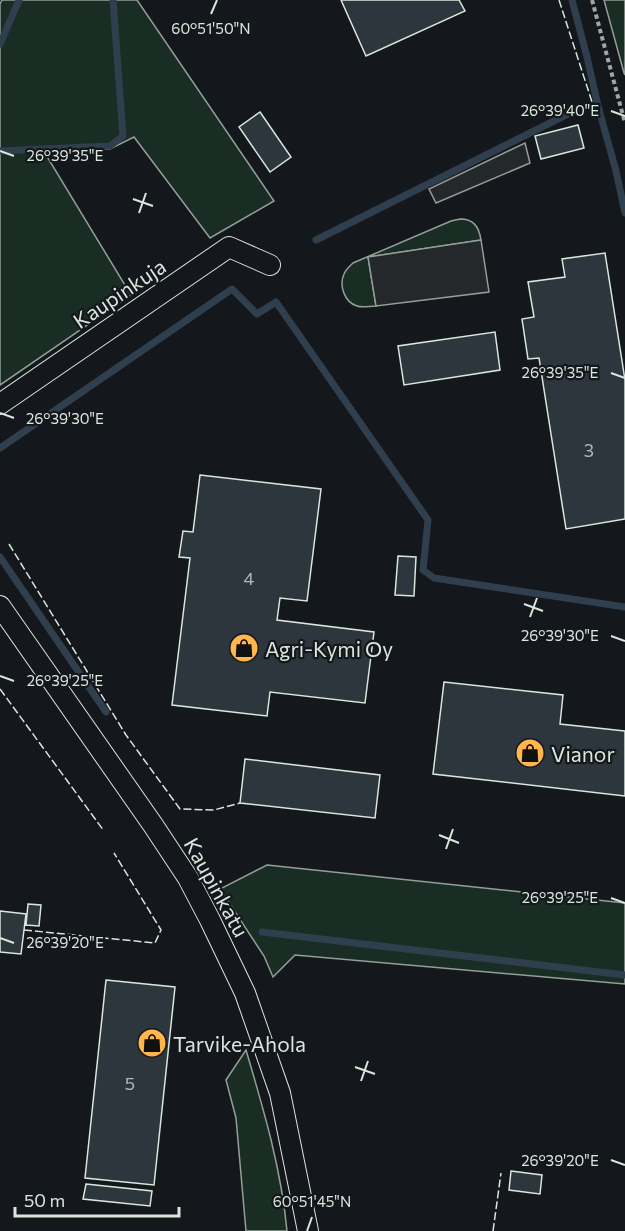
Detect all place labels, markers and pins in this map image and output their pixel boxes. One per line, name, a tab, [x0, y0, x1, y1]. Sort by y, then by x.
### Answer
shop icon: Agri-Kymi Oy	[228, 632, 260, 664]
place label: Agri-Kymi Oy	[265, 636, 393, 661]
shop icon: Vianor	[514, 737, 546, 769]
place label: Vianor	[551, 741, 615, 766]
shop icon: Tarvike-Ahola	[136, 1027, 168, 1059]
place label: Tarvike-Ahola	[173, 1031, 306, 1056]

